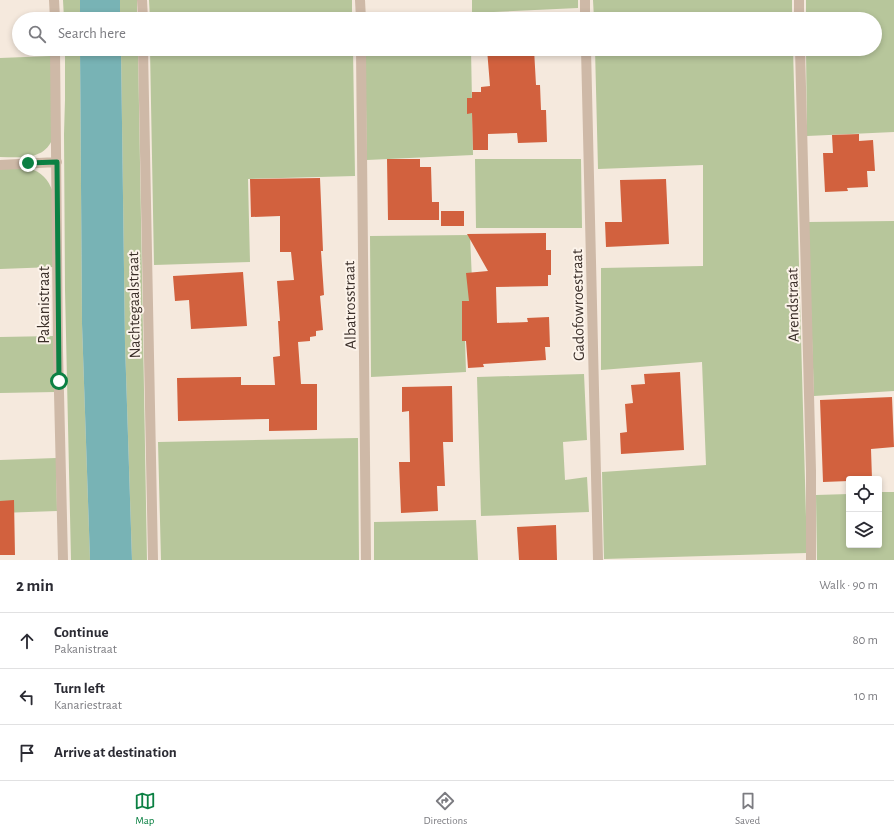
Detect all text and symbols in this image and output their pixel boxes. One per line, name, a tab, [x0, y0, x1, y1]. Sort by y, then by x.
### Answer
search box	[12, 12, 882, 56]
icon: search	[26, 23, 48, 45]
text: Search here	[58, 26, 126, 41]
route end	[19, 154, 37, 172]
street label: Gadofowroestraat	[569, 249, 587, 361]
street label: Nachtegaalstraat	[125, 251, 143, 359]
street label: Albatrosstraat	[341, 260, 359, 350]
street label: Pakanistraat	[36, 266, 52, 344]
street label: Arendstraat	[784, 268, 802, 342]
route start	[50, 372, 68, 390]
map controls	[846, 476, 882, 548]
button: locate	[846, 476, 882, 512]
button: layers	[846, 512, 882, 548]
text: 2 min	[16, 577, 54, 594]
text: Walk · 90 m	[819, 579, 878, 592]
text: Continue	[54, 625, 109, 640]
icon: ahead	[16, 630, 38, 652]
text: 80 m	[852, 634, 878, 647]
text: Pakanistraat	[54, 643, 117, 656]
text: Turn left	[54, 681, 105, 696]
icon: left	[16, 686, 38, 708]
text: 10 m	[854, 690, 878, 703]
text: Kanariestraat	[54, 699, 122, 712]
icon: arrive	[16, 742, 38, 764]
text: Arrive at destination	[54, 745, 177, 760]
tab: Map	[134, 790, 156, 827]
tab: Directions	[423, 790, 467, 827]
tab: Saved	[735, 790, 760, 827]

